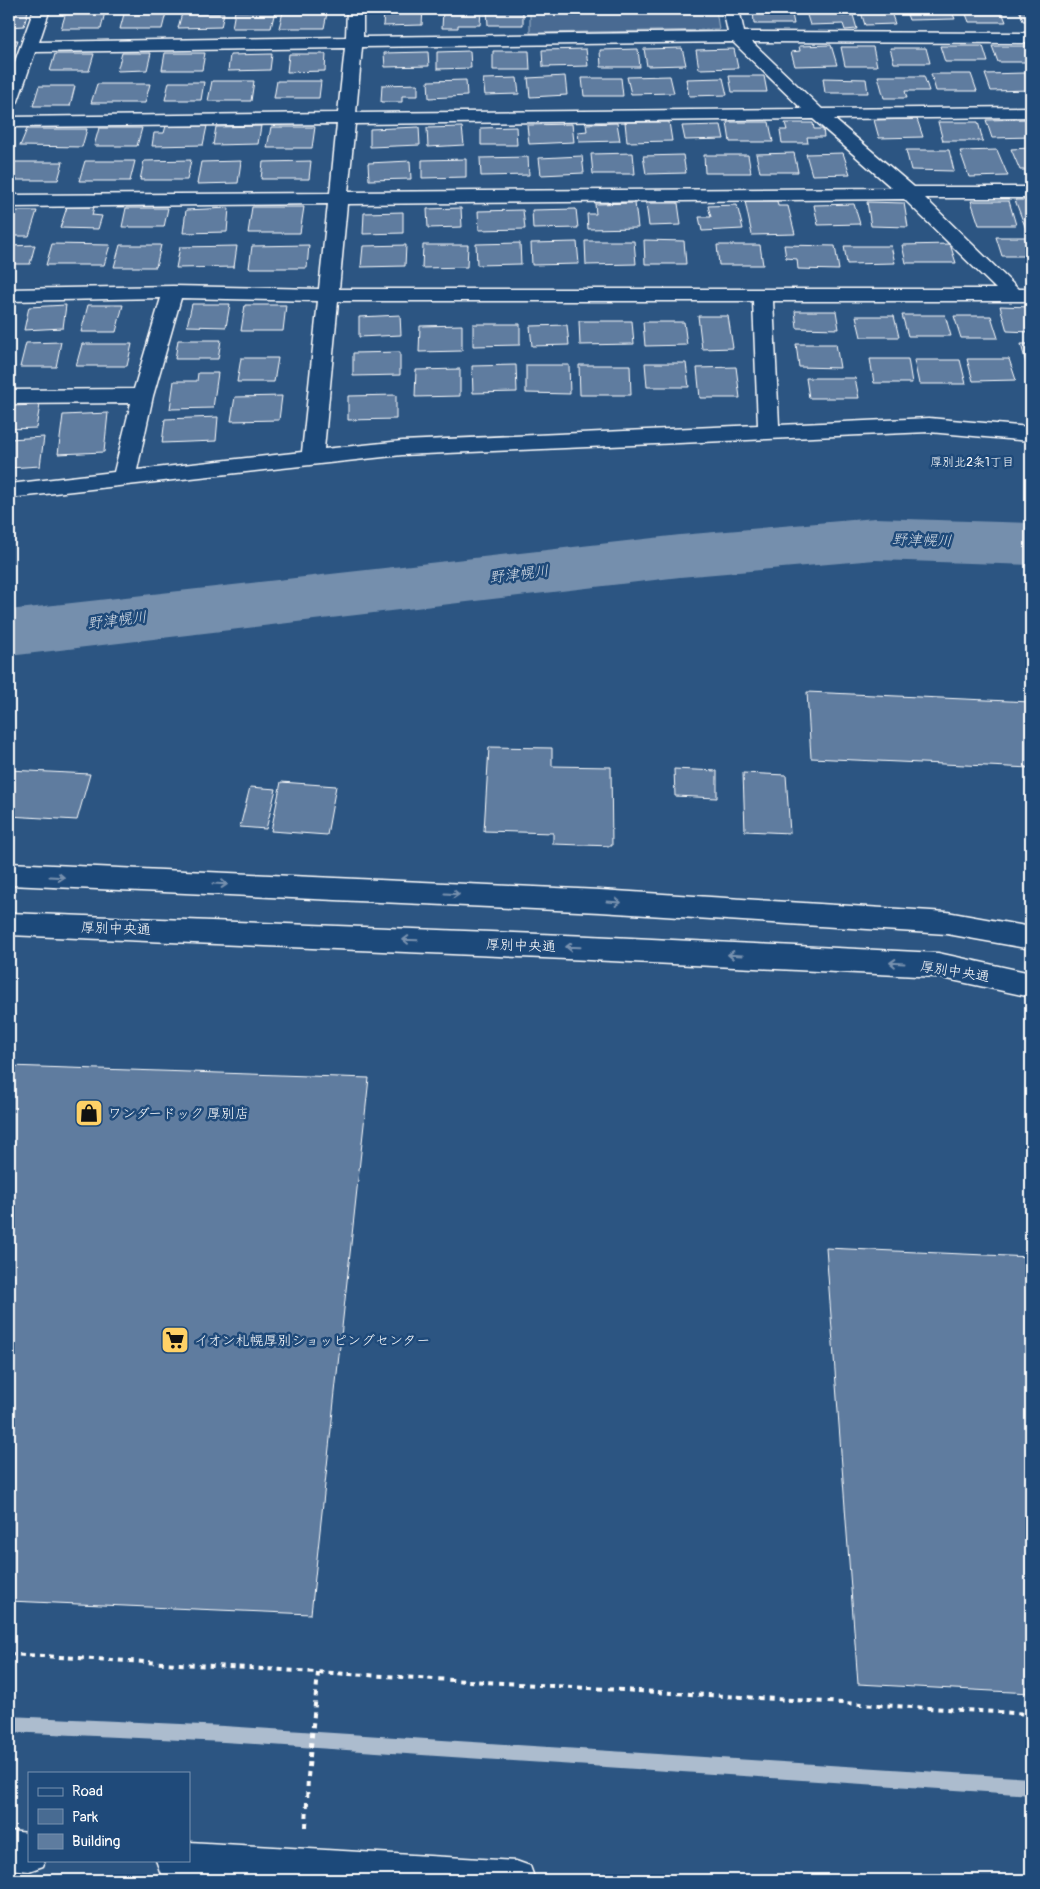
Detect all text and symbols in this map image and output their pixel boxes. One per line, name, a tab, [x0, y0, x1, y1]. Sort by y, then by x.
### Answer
district label: 厚別北2条1丁目	[930, 455, 1014, 470]
water label: 野津幌川	[892, 530, 952, 551]
water label: 野津幌川	[488, 561, 550, 588]
water label: 野津幌川	[86, 607, 148, 634]
one-way arrow	[49, 872, 65, 881]
one-way arrow	[212, 879, 228, 889]
one-way arrow	[444, 890, 460, 899]
one-way arrow	[606, 898, 622, 907]
street label: 厚別中央通	[81, 919, 151, 938]
one-way arrow	[402, 936, 418, 945]
street label: 厚別中央通	[486, 936, 556, 955]
one-way arrow	[565, 943, 581, 952]
one-way arrow	[727, 951, 743, 960]
street label: 厚別中央通	[919, 958, 991, 985]
one-way arrow	[889, 959, 905, 968]
shop icon: ワンダードック 厚別店	[74, 1098, 104, 1128]
place label: ワンダードック 厚別店	[108, 1105, 249, 1122]
supermarket icon: イオン札幌厚別ショッピングセンター	[160, 1325, 190, 1355]
place label: イオン札幌厚別ショッピングセンター	[194, 1332, 430, 1349]
legend	[28, 1772, 190, 1862]
text: Road	[72, 1782, 103, 1801]
text: Park	[72, 1808, 99, 1827]
text: Building	[72, 1832, 120, 1851]

